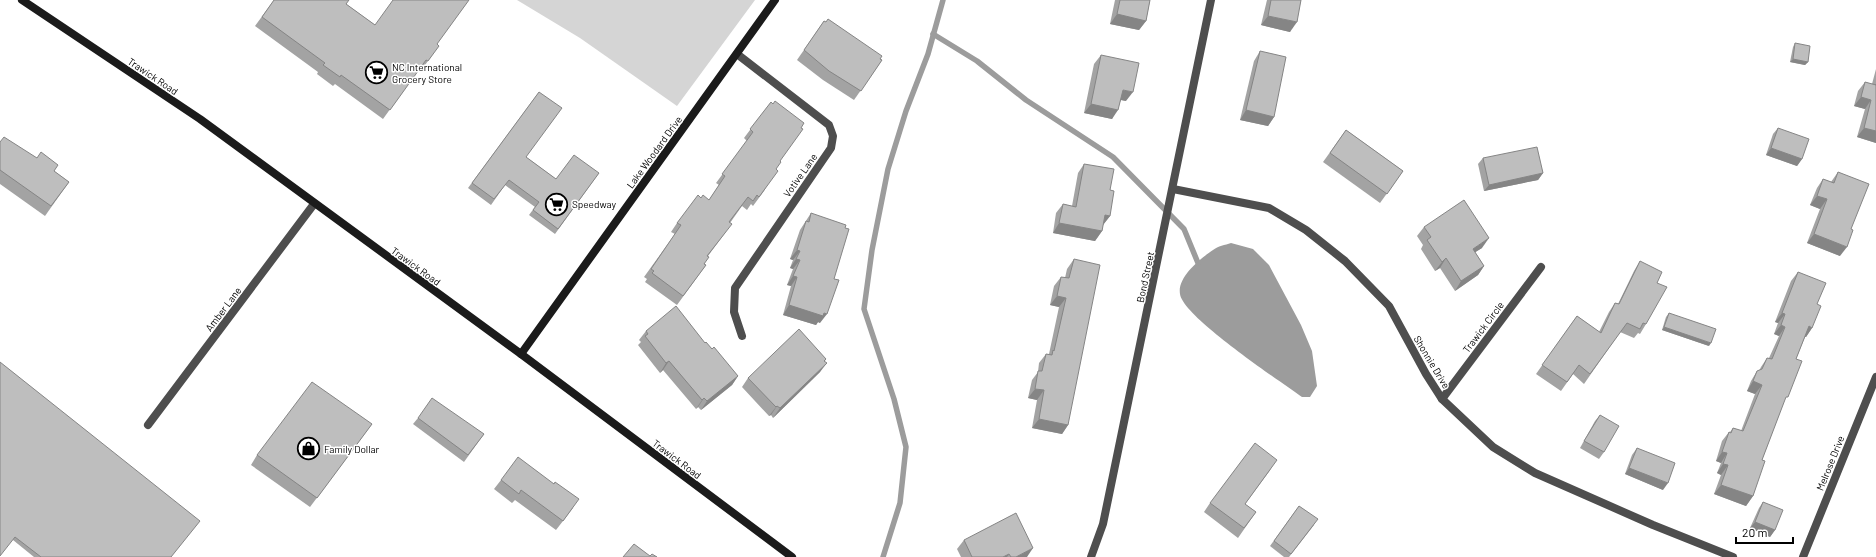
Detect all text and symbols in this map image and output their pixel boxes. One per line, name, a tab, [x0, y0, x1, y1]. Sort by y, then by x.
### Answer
street label: Trawick Road	[126, 55, 180, 97]
supermarket icon: NC International Grocery Store	[364, 60, 390, 86]
place label: NC International Grocery Store	[392, 61, 462, 85]
street label: Lake Woodard Drive	[624, 114, 684, 190]
street label: Votive Lane	[781, 151, 819, 199]
supermarket icon: Speedway	[543, 191, 569, 217]
place label: Speedway	[572, 198, 617, 210]
street label: Trawick Road	[389, 244, 443, 288]
street label: Bond Street	[1134, 250, 1156, 304]
street label: Amber Lane	[203, 285, 243, 333]
street label: Trawick Circle	[1460, 299, 1506, 355]
street label: Shonnie Drive	[1412, 333, 1452, 391]
street label: Melrose Drive	[1814, 434, 1846, 492]
shop icon: Family Dollar	[295, 436, 321, 462]
street label: Trawick Road	[650, 437, 704, 481]
place label: Family Dollar	[324, 443, 380, 455]
scale bar	[1736, 519, 1793, 545]
text: 20 m	[1742, 525, 1768, 539]

